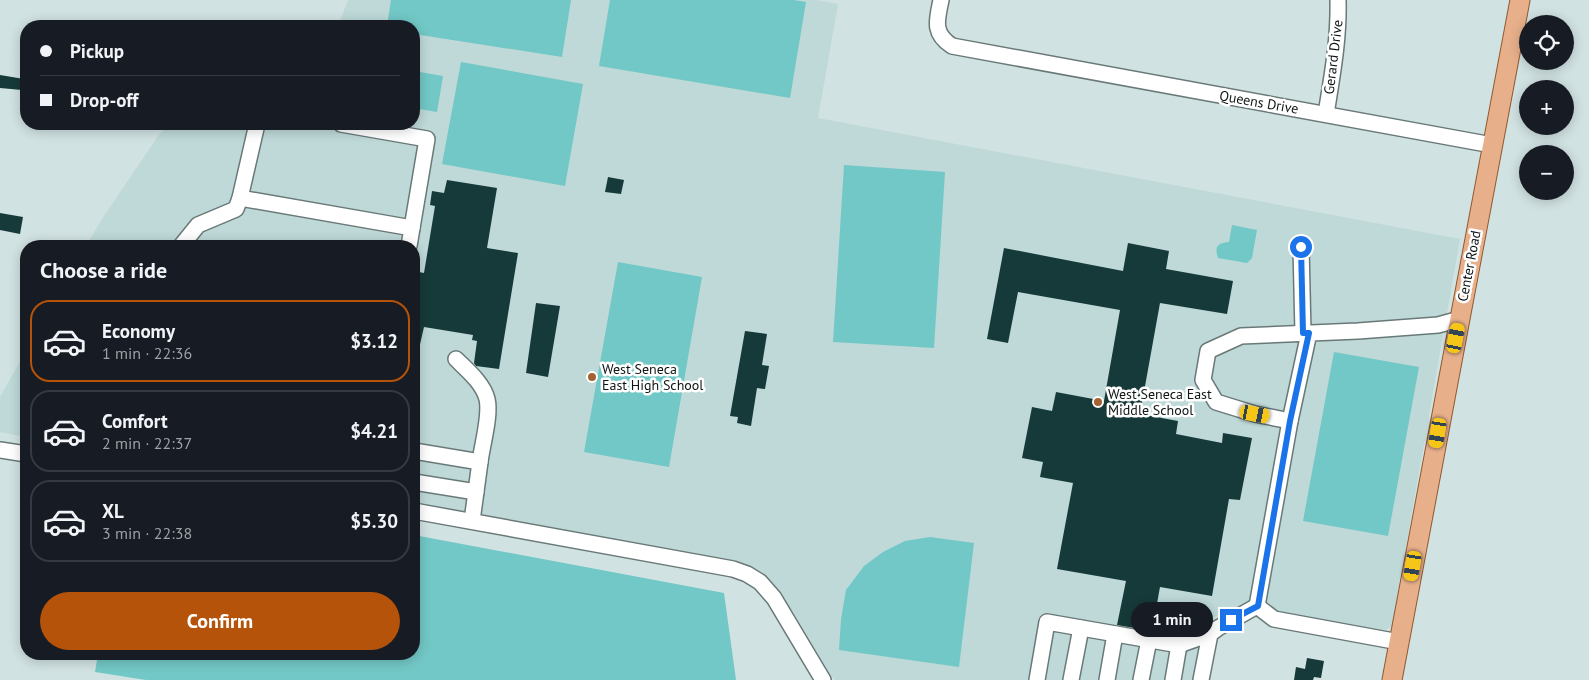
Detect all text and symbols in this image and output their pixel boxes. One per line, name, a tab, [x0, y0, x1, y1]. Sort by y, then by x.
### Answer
map controls	[1519, 15, 1574, 200]
button: locate	[1519, 15, 1574, 70]
street label: Gerard Drive	[1320, 19, 1346, 95]
text: Pickup	[70, 39, 124, 63]
button: +	[1519, 80, 1574, 135]
street label: Queens Drive	[1218, 86, 1300, 118]
text: Drop-off	[70, 88, 138, 112]
button: −	[1519, 145, 1574, 200]
street label: Center Road	[1453, 229, 1485, 303]
route start	[1290, 236, 1312, 258]
text: Choose a ride	[40, 256, 167, 284]
icon: car	[42, 319, 87, 364]
text: Economy	[102, 319, 175, 343]
car	[1445, 322, 1466, 354]
text: $3.12	[350, 329, 398, 353]
text: 1 min · 22:36	[102, 343, 192, 363]
place label: West Seneca East High School	[602, 360, 703, 394]
marker: West Seneca East High School	[586, 371, 598, 383]
place label: West Seneca East Middle School	[1108, 385, 1212, 419]
marker: West Seneca East Middle School	[1092, 396, 1104, 408]
car	[1238, 404, 1271, 424]
icon: car	[42, 409, 87, 454]
text: Comfort	[102, 409, 168, 433]
car	[1428, 417, 1447, 449]
text: $4.21	[350, 419, 398, 443]
text: 2 min · 22:37	[102, 433, 192, 453]
icon: car	[42, 499, 87, 544]
text: XL	[102, 499, 124, 523]
text: $5.30	[350, 509, 398, 533]
text: 3 min · 22:38	[102, 523, 192, 543]
car	[1403, 550, 1422, 582]
button: Confirm	[40, 592, 400, 650]
callout: 1 min	[1131, 602, 1214, 638]
text: 1 min	[1152, 609, 1192, 629]
route end	[1220, 609, 1242, 631]

